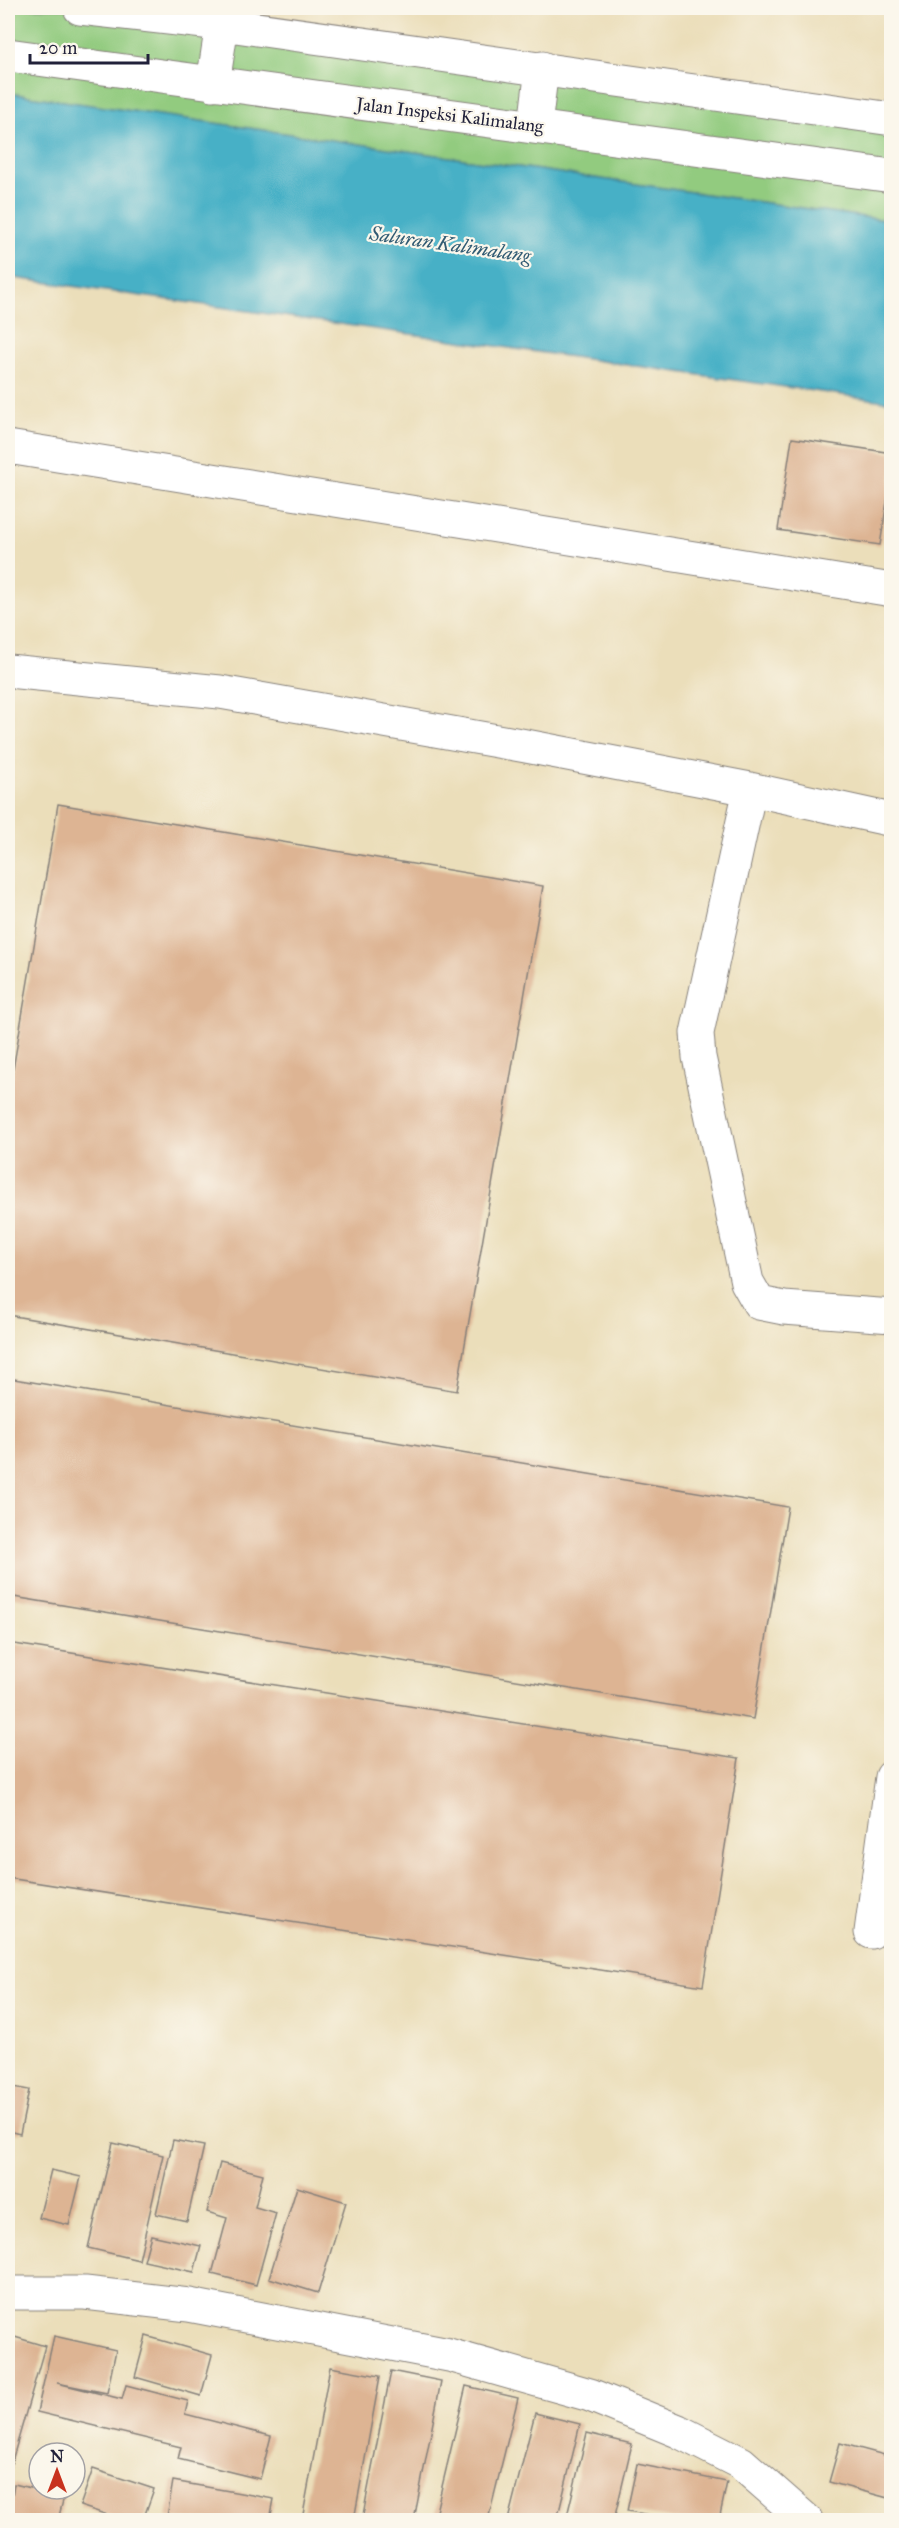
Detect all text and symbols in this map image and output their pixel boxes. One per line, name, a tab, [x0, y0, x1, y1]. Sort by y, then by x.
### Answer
scale bar	[30, 27, 148, 65]
text: 20 m	[39, 37, 77, 59]
street label: Jalan Inspeksi Kalimalang	[353, 92, 545, 138]
water label: Saluran Kalimalang	[367, 221, 533, 267]
north arrow	[27, 2441, 87, 2501]
text: N	[50, 2447, 64, 2466]

